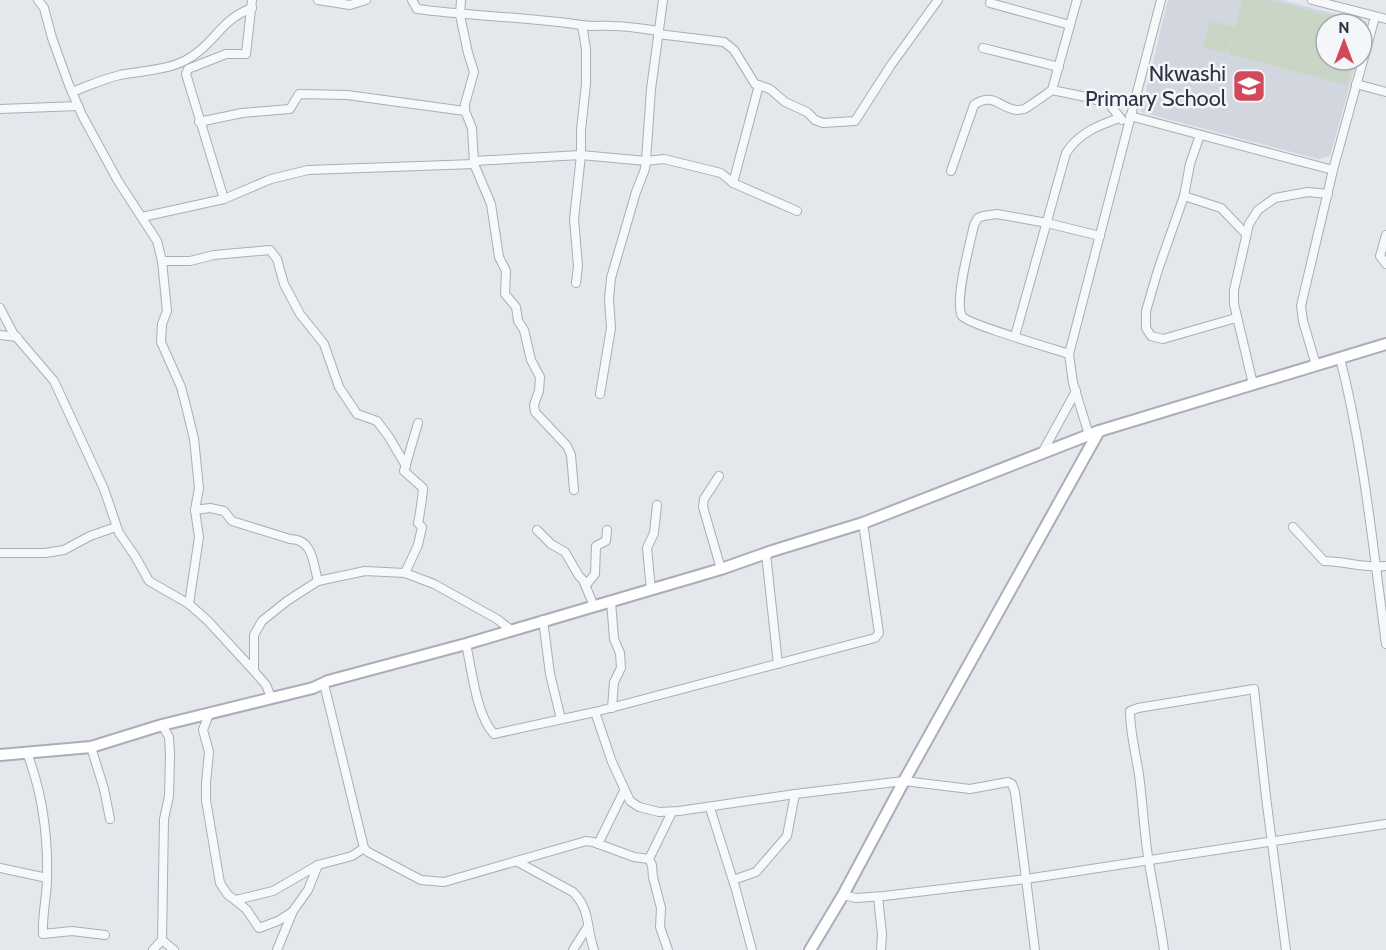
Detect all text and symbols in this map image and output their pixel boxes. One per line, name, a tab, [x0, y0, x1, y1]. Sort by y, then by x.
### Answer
north arrow	[1314, 12, 1374, 72]
text: N	[1338, 18, 1350, 37]
place label: Nkwashi Primary School	[1085, 60, 1227, 112]
school or university icon: Nkwashi Primary School	[1231, 68, 1267, 104]

